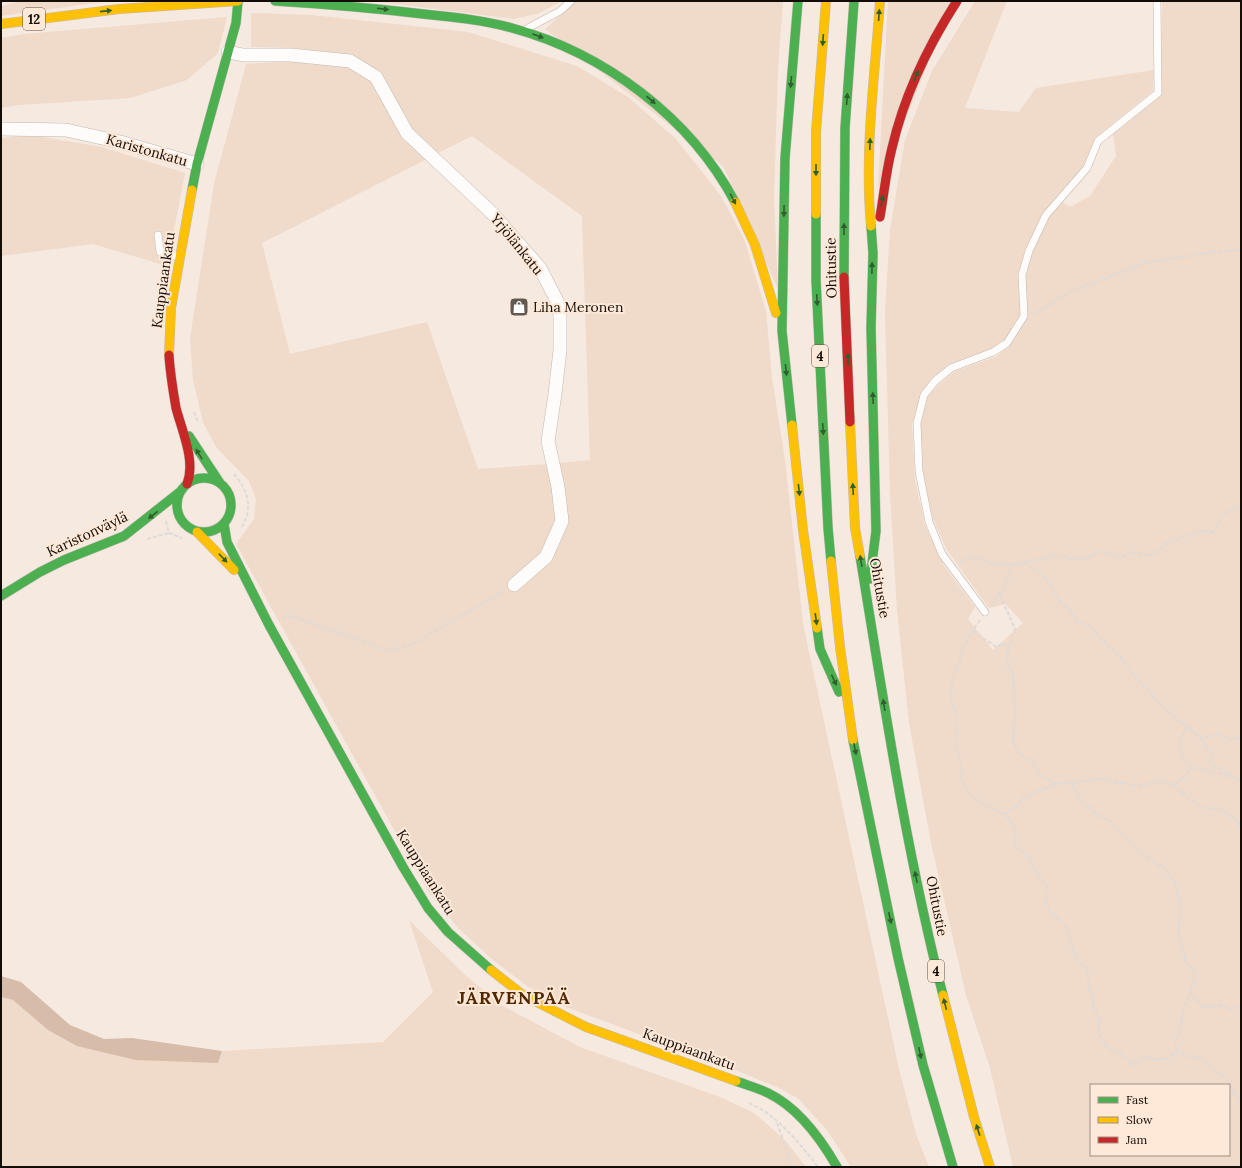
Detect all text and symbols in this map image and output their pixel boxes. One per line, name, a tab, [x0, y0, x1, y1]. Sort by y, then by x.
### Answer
one-way arrow	[377, 6, 389, 12]
road number: 12	[23, 8, 45, 30]
one-way arrow	[99, 8, 112, 15]
one-way arrow	[875, 9, 882, 21]
one-way arrow	[533, 34, 545, 40]
one-way arrow	[820, 34, 827, 46]
one-way arrow	[914, 70, 920, 82]
one-way arrow	[788, 76, 795, 88]
one-way arrow	[843, 93, 850, 105]
one-way arrow	[646, 95, 656, 104]
street label: Karistonkatu	[104, 130, 190, 170]
one-way arrow	[867, 138, 874, 150]
one-way arrow	[813, 164, 819, 177]
one-way arrow	[730, 193, 737, 205]
one-way arrow	[879, 195, 885, 207]
one-way arrow	[781, 205, 787, 218]
street label: Yrjölänkatu	[486, 209, 547, 278]
one-way arrow	[841, 222, 847, 235]
street label: Kauppiaankatu	[147, 231, 179, 329]
street label: Ohitustie	[821, 237, 841, 299]
one-way arrow	[869, 261, 875, 274]
one-way arrow	[813, 294, 820, 306]
shop icon: Liha Meronen	[508, 296, 530, 318]
place label: Liha Meronen	[533, 298, 624, 316]
road number: 4	[812, 345, 828, 367]
one-way arrow	[844, 353, 851, 365]
one-way arrow	[783, 364, 789, 376]
one-way arrow	[870, 391, 876, 404]
one-way arrow	[820, 423, 827, 435]
one-way arrow	[196, 448, 203, 460]
one-way arrow	[850, 483, 857, 495]
one-way arrow	[796, 484, 802, 496]
street label: Karistonväylä	[44, 507, 130, 561]
one-way arrow	[148, 510, 159, 519]
one-way arrow	[219, 553, 228, 563]
one-way arrow	[858, 555, 864, 567]
street label: Ohitustie	[866, 556, 894, 620]
one-way arrow	[812, 613, 819, 625]
one-way arrow	[831, 674, 837, 686]
one-way arrow	[881, 699, 887, 711]
one-way arrow	[852, 743, 858, 755]
street label: Kauppiaankatu	[393, 826, 459, 918]
one-way arrow	[913, 871, 919, 884]
street label: Ohitustie	[922, 874, 952, 938]
one-way arrow	[887, 911, 893, 924]
road number: 4	[928, 960, 944, 982]
district label: JÄRVENPÄÄ	[457, 986, 571, 1009]
one-way arrow	[942, 998, 948, 1010]
street label: Kauppiaankatu	[640, 1024, 738, 1074]
one-way arrow	[918, 1046, 924, 1059]
legend	[1090, 1084, 1230, 1156]
text: Fast	[1126, 1092, 1149, 1107]
text: Slow	[1126, 1112, 1153, 1127]
one-way arrow	[975, 1123, 981, 1135]
text: Jam	[1125, 1132, 1147, 1147]

